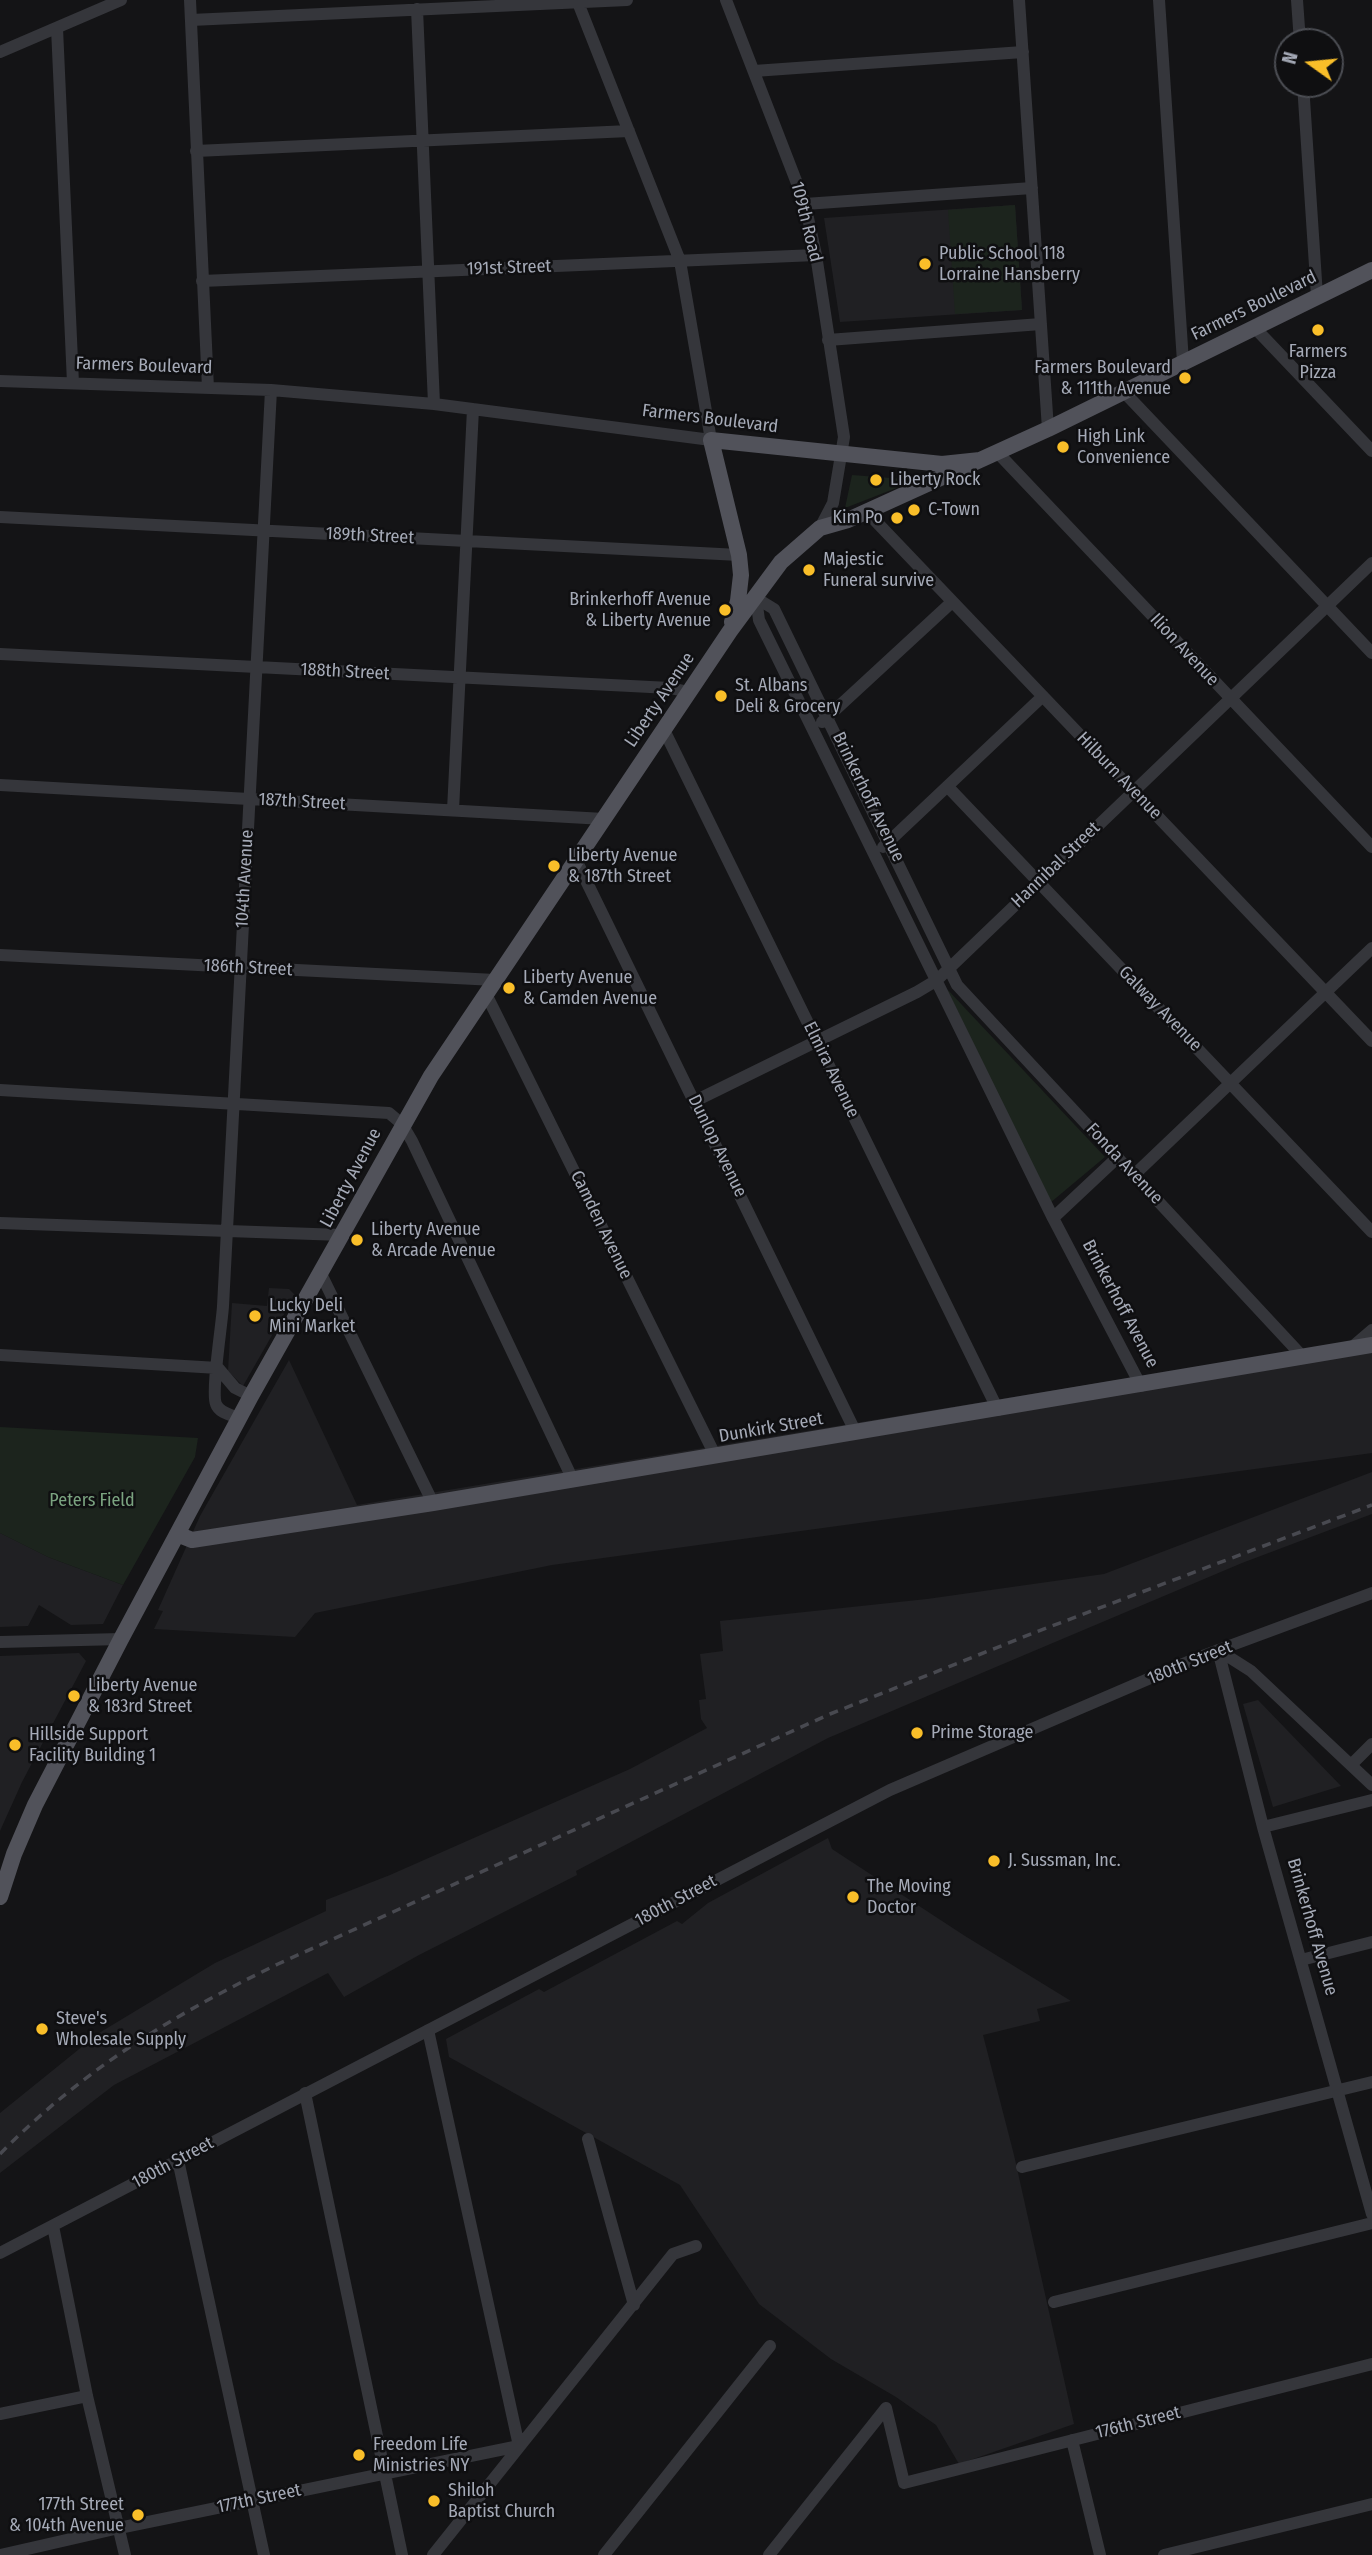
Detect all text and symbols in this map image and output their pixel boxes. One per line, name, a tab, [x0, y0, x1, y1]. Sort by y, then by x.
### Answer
north arrow	[1274, 28, 1344, 98]
text: N	[1278, 49, 1303, 66]
street label: 109th Road	[786, 180, 826, 264]
place label: Public School 118 Lorraine Hansberry	[939, 243, 1080, 286]
street label: 191st Street	[466, 256, 552, 280]
marker: Public School 118 Lorraine Hansberry	[917, 256, 933, 272]
street label: Farmers Boulevard	[1188, 266, 1320, 346]
marker: Farmers Pizza	[1310, 322, 1326, 338]
place label: Farmers Pizza	[1289, 341, 1347, 384]
street label: Farmers Boulevard	[75, 353, 213, 379]
place label: Farmers Boulevard & 111th Avenue	[1034, 357, 1171, 400]
marker: Farmers Boulevard & 111th Avenue	[1177, 370, 1193, 386]
street label: Farmers Boulevard	[641, 400, 779, 438]
place label: High Link Convenience	[1077, 426, 1170, 468]
marker: High Link Convenience	[1055, 439, 1071, 455]
place label: Liberty Rock	[890, 469, 980, 491]
marker: Liberty Rock	[868, 472, 884, 488]
place label: C-Town	[928, 499, 980, 521]
marker: C-Town	[906, 502, 922, 518]
place label: Kim Po	[833, 507, 883, 529]
marker: Kim Po	[889, 510, 905, 526]
street label: 189th Street	[325, 523, 415, 549]
place label: Majestic Funeral survive	[823, 549, 934, 592]
marker: Majestic Funeral survive	[801, 562, 817, 578]
place label: Brinkerhoff Avenue & Liberty Avenue	[569, 589, 711, 632]
marker: Brinkerhoff Avenue & Liberty Avenue	[717, 602, 733, 618]
street label: Ilion Avenue	[1145, 609, 1223, 691]
street label: Liberty Avenue	[620, 649, 700, 751]
street label: 188th Street	[300, 659, 390, 685]
place label: St. Albans Deli & Grocery	[735, 675, 840, 718]
marker: St. Albans Deli & Grocery	[713, 688, 729, 704]
street label: Hilburn Avenue	[1072, 728, 1166, 824]
street label: Brinkerhoff Avenue	[827, 729, 909, 865]
street label: 187th Street	[258, 789, 346, 815]
street label: Hannibal Street	[1007, 817, 1105, 913]
street label: 104th Avenue	[232, 829, 258, 929]
place label: Liberty Avenue & 187th Street	[568, 845, 677, 888]
marker: Liberty Avenue & 187th Street	[546, 858, 562, 874]
street label: 186th Street	[203, 955, 293, 981]
street label: Galway Avenue	[1114, 962, 1206, 1056]
place label: Liberty Avenue & Camden Avenue	[523, 967, 657, 1010]
marker: Liberty Avenue & Camden Avenue	[501, 980, 517, 996]
street label: Elmira Avenue	[798, 1018, 864, 1122]
street label: Dunlop Avenue	[683, 1091, 751, 1201]
street label: Fonda Avenue	[1081, 1119, 1167, 1209]
street label: Liberty Avenue	[316, 1125, 386, 1231]
street label: Camden Avenue	[565, 1167, 637, 1283]
place label: Liberty Avenue & Arcade Avenue	[371, 1219, 496, 1262]
marker: Liberty Avenue & Arcade Avenue	[349, 1232, 365, 1248]
street label: Brinkerhoff Avenue	[1077, 1236, 1163, 1372]
place label: Lucky Deli Mini Market	[269, 1295, 355, 1338]
marker: Lucky Deli Mini Market	[247, 1308, 263, 1324]
street label: Dunkirk Street	[717, 1408, 825, 1448]
park label: Peters Field	[49, 1490, 135, 1512]
street label: 180th Street	[1145, 1636, 1235, 1690]
place label: Liberty Avenue & 183rd Street	[88, 1675, 197, 1718]
marker: Liberty Avenue & 183rd Street	[66, 1688, 82, 1704]
place label: Prime Storage	[931, 1722, 1033, 1744]
place label: Hillside Support Facility Building 1	[29, 1724, 156, 1766]
marker: Prime Storage	[909, 1725, 925, 1741]
marker: Hillside Support Facility Building 1	[7, 1737, 23, 1753]
place label: J. Sussman, Inc.	[1008, 1850, 1121, 1872]
marker: J. Sussman, Inc.	[986, 1853, 1002, 1869]
street label: Brinkerhoff Avenue	[1282, 1856, 1342, 1998]
street label: 180th Street	[632, 1871, 720, 1931]
place label: The Moving Doctor	[867, 1876, 951, 1918]
marker: The Moving Doctor	[845, 1889, 861, 1905]
place label: Steve's Wholesale Supply	[56, 2008, 186, 2050]
marker: Steve's Wholesale Supply	[34, 2021, 50, 2037]
street label: 180th Street	[129, 2133, 217, 2193]
street label: 176th Street	[1093, 2402, 1183, 2444]
place label: Freedom Life Ministries NY	[373, 2434, 469, 2476]
marker: Freedom Life Ministries NY	[351, 2447, 367, 2463]
street label: 177th Street	[215, 2480, 303, 2518]
place label: Shiloh Baptist Church	[448, 2480, 555, 2522]
marker: Shiloh Baptist Church	[426, 2493, 442, 2509]
place label: 177th Street & 104th Avenue	[9, 2494, 124, 2536]
marker: 177th Street & 104th Avenue	[130, 2507, 146, 2523]

